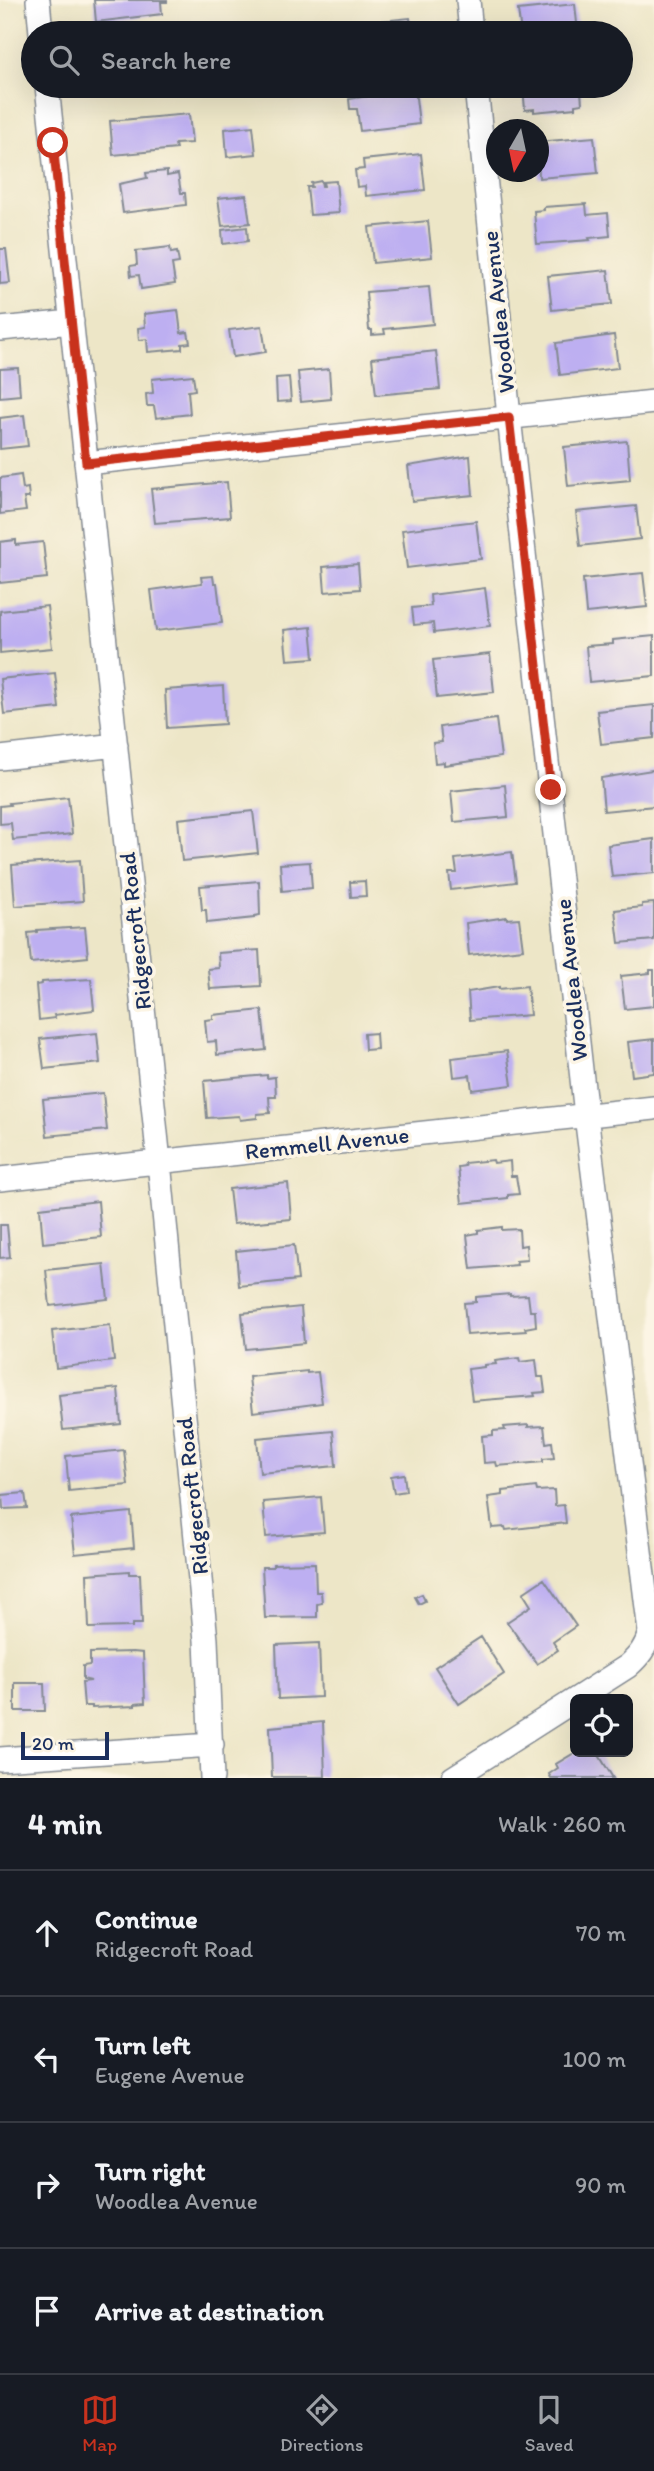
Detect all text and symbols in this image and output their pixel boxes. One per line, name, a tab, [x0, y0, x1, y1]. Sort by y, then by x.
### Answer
search box	[21, 21, 633, 98]
icon: search	[45, 41, 83, 79]
text: Search here	[101, 44, 231, 76]
north arrow	[486, 119, 549, 182]
route start	[37, 127, 68, 158]
street label: Woodlea Avenue	[476, 230, 520, 394]
route end	[535, 774, 566, 805]
street label: Ridgecroft Road	[113, 851, 157, 1011]
street label: Woodlea Avenue	[549, 898, 593, 1062]
street label: Remmell Avenue	[244, 1120, 410, 1166]
street label: Ridgecroft Road	[170, 1416, 214, 1576]
map controls	[570, 1694, 633, 1757]
button: locate	[570, 1694, 633, 1757]
scale bar	[21, 1729, 108, 1761]
text: 20 m	[32, 1732, 74, 1755]
text: 4 min	[28, 1805, 102, 1842]
text: Walk · 260 m	[498, 1810, 626, 1838]
text: Continue	[95, 1903, 198, 1935]
icon: ahead	[28, 1914, 66, 1952]
text: 70 m	[576, 1919, 626, 1947]
text: Ridgecroft Road	[95, 1935, 253, 1963]
text: Turn left	[95, 2029, 191, 2061]
icon: left	[28, 2040, 66, 2078]
text: 100 m	[562, 2045, 626, 2073]
text: Eugene Avenue	[95, 2061, 245, 2089]
text: Turn right	[95, 2155, 206, 2187]
icon: right	[28, 2166, 66, 2204]
text: 90 m	[575, 2171, 626, 2199]
text: Woodlea Avenue	[95, 2187, 258, 2215]
icon: arrive	[28, 2292, 66, 2330]
text: Arrive at destination	[95, 2295, 324, 2327]
tab: Map	[81, 2391, 119, 2456]
tab: Directions	[280, 2391, 364, 2456]
tab: Saved	[525, 2391, 573, 2456]

